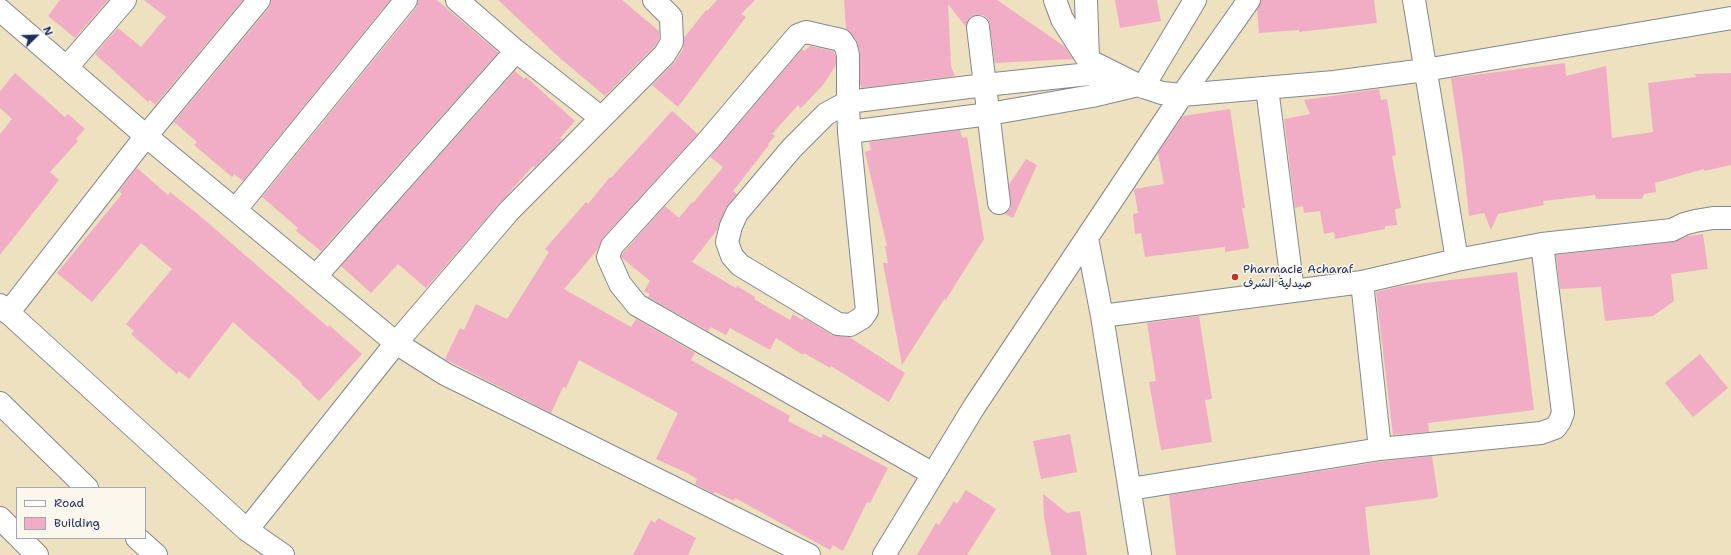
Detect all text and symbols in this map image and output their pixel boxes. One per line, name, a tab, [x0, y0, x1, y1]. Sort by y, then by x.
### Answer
north arrow	[16, 16, 56, 56]
text: N	[39, 24, 56, 38]
place label: Pharmacie Acharaf صيدلية الشرف	[1243, 263, 1353, 291]
marker: Pharmacie Acharaf صيدلية الشرف	[1230, 272, 1240, 282]
legend	[16, 487, 146, 539]
text: Road	[54, 495, 84, 511]
text: Building	[54, 515, 100, 531]

